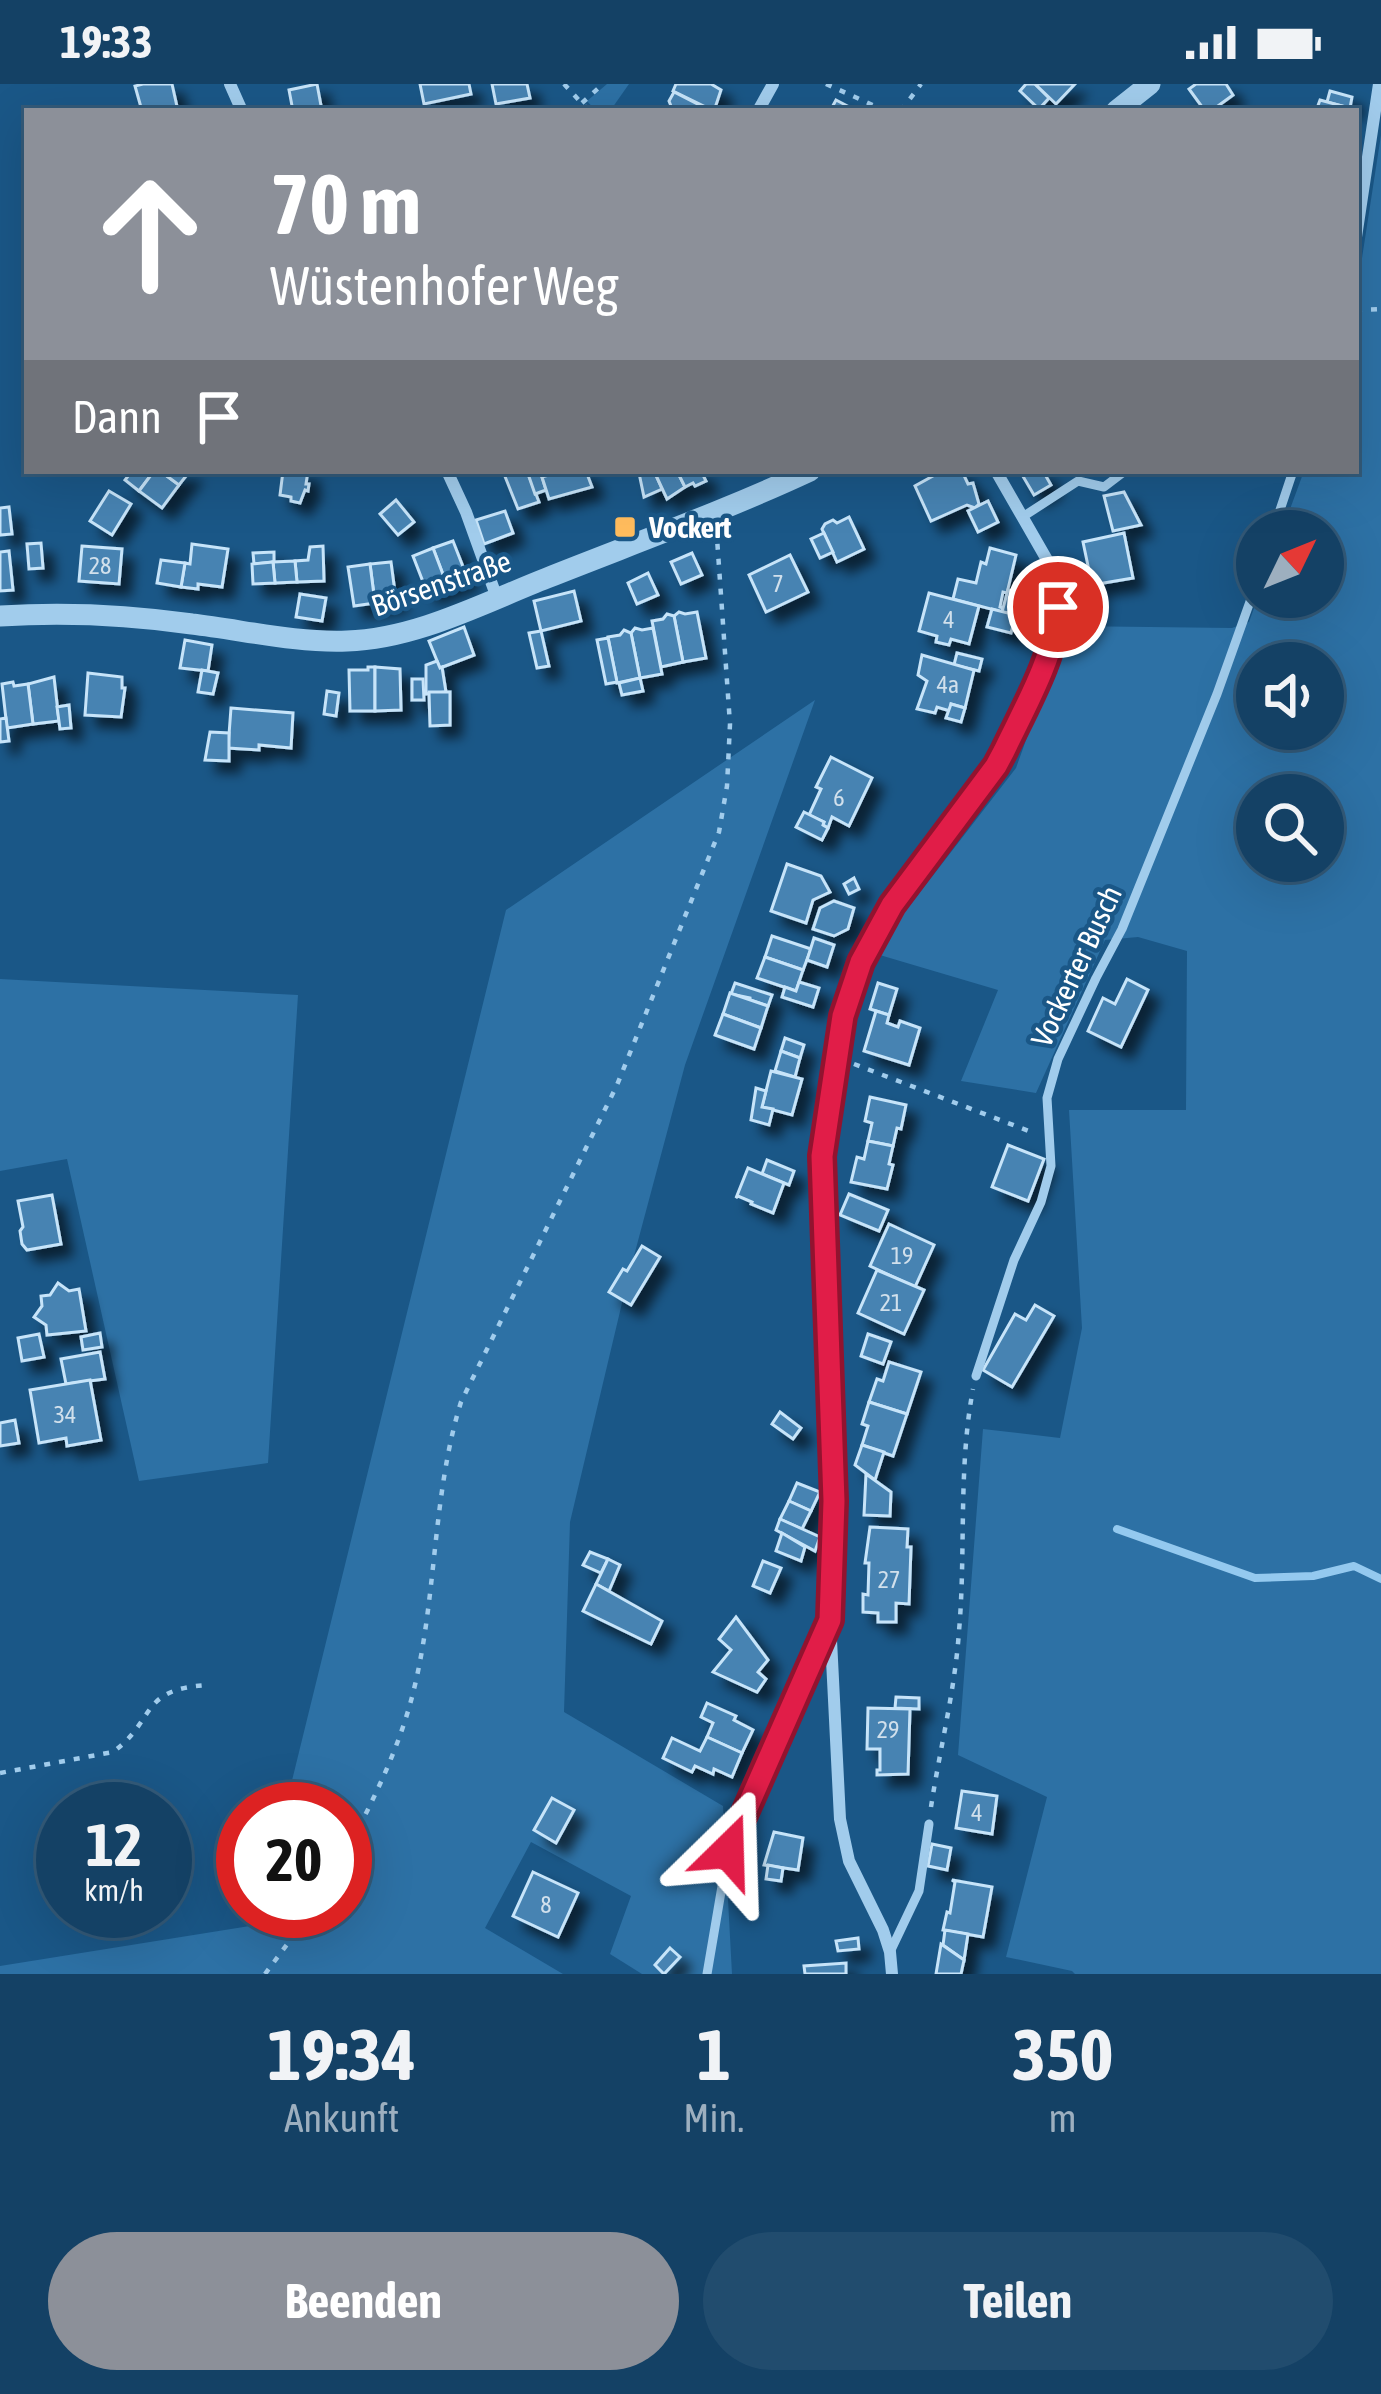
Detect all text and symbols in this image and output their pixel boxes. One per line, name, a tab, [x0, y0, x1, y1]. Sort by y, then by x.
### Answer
text: 19:33	[60, 16, 153, 68]
icon: ahead	[72, 156, 228, 312]
text: 70 m	[270, 156, 421, 252]
text: Wüstenhofer Weg	[270, 255, 619, 316]
icon: arrive	[186, 384, 252, 450]
text: Dann	[72, 391, 162, 443]
place label: Vockert	[648, 510, 732, 544]
north arrow	[1236, 510, 1344, 618]
map controls	[1236, 510, 1344, 882]
marker: Vockert	[612, 514, 638, 540]
street label: Börsenstraße	[367, 543, 515, 623]
house number: 28	[89, 552, 111, 579]
pin	[1007, 556, 1109, 658]
house number: 7	[772, 570, 784, 597]
icon: arrive	[1025, 574, 1091, 640]
house number: 4	[943, 606, 955, 633]
button: sound	[1236, 642, 1344, 750]
house number: 4a	[937, 671, 959, 698]
button: search	[1236, 774, 1344, 882]
house number: 6	[833, 784, 845, 811]
street label: Vockerter Busch	[1024, 880, 1128, 1052]
house number: 19	[891, 1242, 913, 1269]
house number: 21	[880, 1289, 902, 1316]
house number: 34	[54, 1401, 76, 1428]
house number: 27	[878, 1566, 900, 1593]
house number: 29	[877, 1716, 899, 1743]
speed limit sign: 20	[216, 1782, 372, 1938]
position arrow	[665, 1788, 791, 1914]
house number: 4	[971, 1799, 983, 1826]
text: 12	[86, 1810, 142, 1879]
text: km/h	[84, 1873, 144, 1907]
house number: 8	[540, 1891, 552, 1918]
text: 19:34	[268, 2013, 416, 2095]
text: 1	[697, 2013, 731, 2095]
text: 350	[1012, 2013, 1113, 2095]
text: Ankunft	[284, 2096, 399, 2140]
text: Min.	[683, 2096, 744, 2140]
text: m	[1049, 2096, 1077, 2140]
button: Beenden	[48, 2232, 679, 2370]
button: Teilen	[703, 2232, 1333, 2370]

